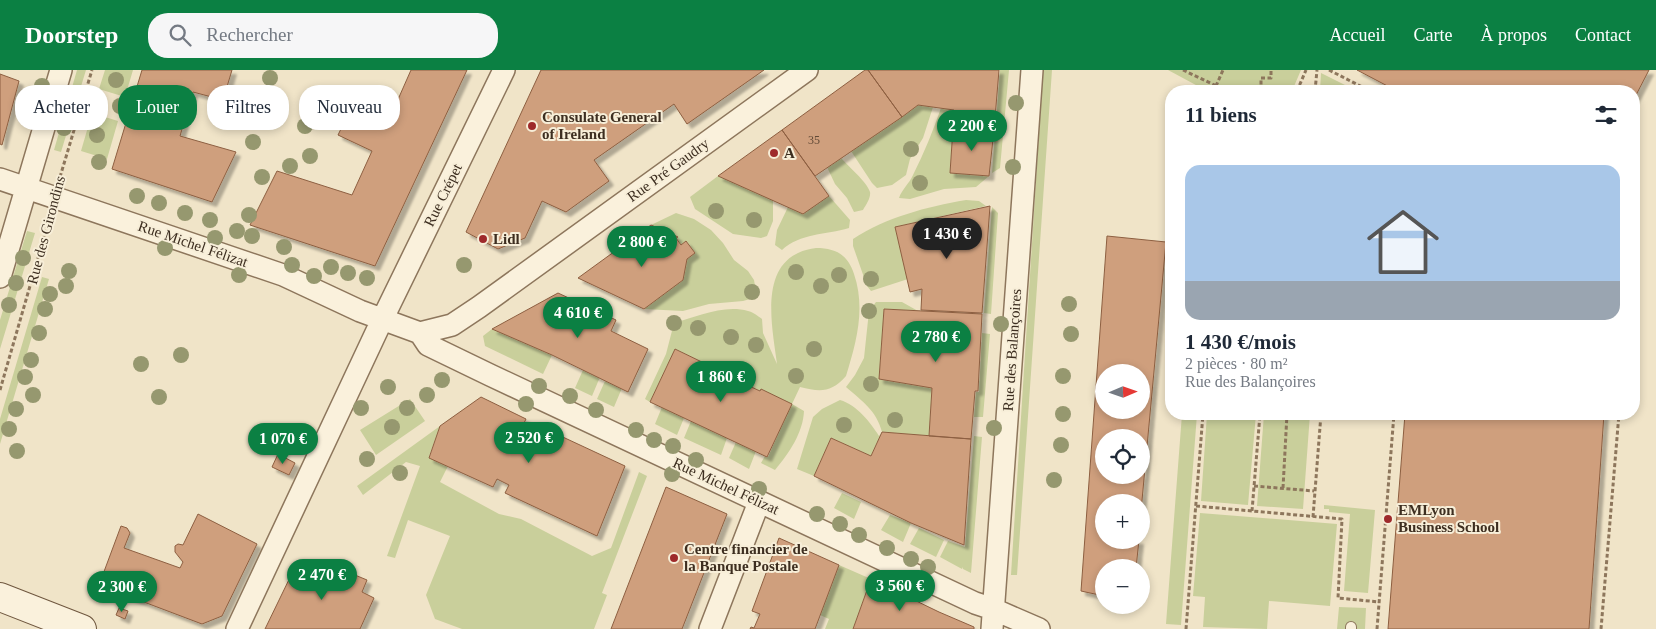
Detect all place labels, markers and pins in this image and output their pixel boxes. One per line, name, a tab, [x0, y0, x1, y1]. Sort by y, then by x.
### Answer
place label: Consulate General of Ireland	[542, 109, 662, 142]
pin: 2 200 €	[926, 109, 1018, 152]
marker: Consulate General of Ireland	[526, 120, 538, 132]
place label: A	[784, 145, 795, 161]
marker: A	[768, 147, 780, 159]
pin: 1 430 €	[901, 218, 993, 260]
pin: 2 800 €	[596, 226, 688, 268]
place label: Lidl	[493, 231, 520, 247]
marker: Lidl	[477, 233, 489, 245]
pin: 4 610 €	[532, 296, 624, 339]
pin: 2 780 €	[890, 320, 982, 363]
pin: 1 860 €	[675, 360, 767, 403]
pin: 1 070 €	[237, 422, 329, 465]
pin: 2 520 €	[483, 422, 575, 464]
place label: EMLyon Business School	[1398, 502, 1499, 535]
marker: EMLyon Business School	[1382, 513, 1394, 525]
place label: Centre financier de la Banque Postale	[684, 541, 808, 574]
marker: Centre financier de la Banque Postale	[668, 552, 680, 564]
pin: 2 470 €	[276, 558, 368, 601]
pin: 2 300 €	[76, 570, 168, 613]
pin: 3 560 €	[854, 570, 946, 612]

